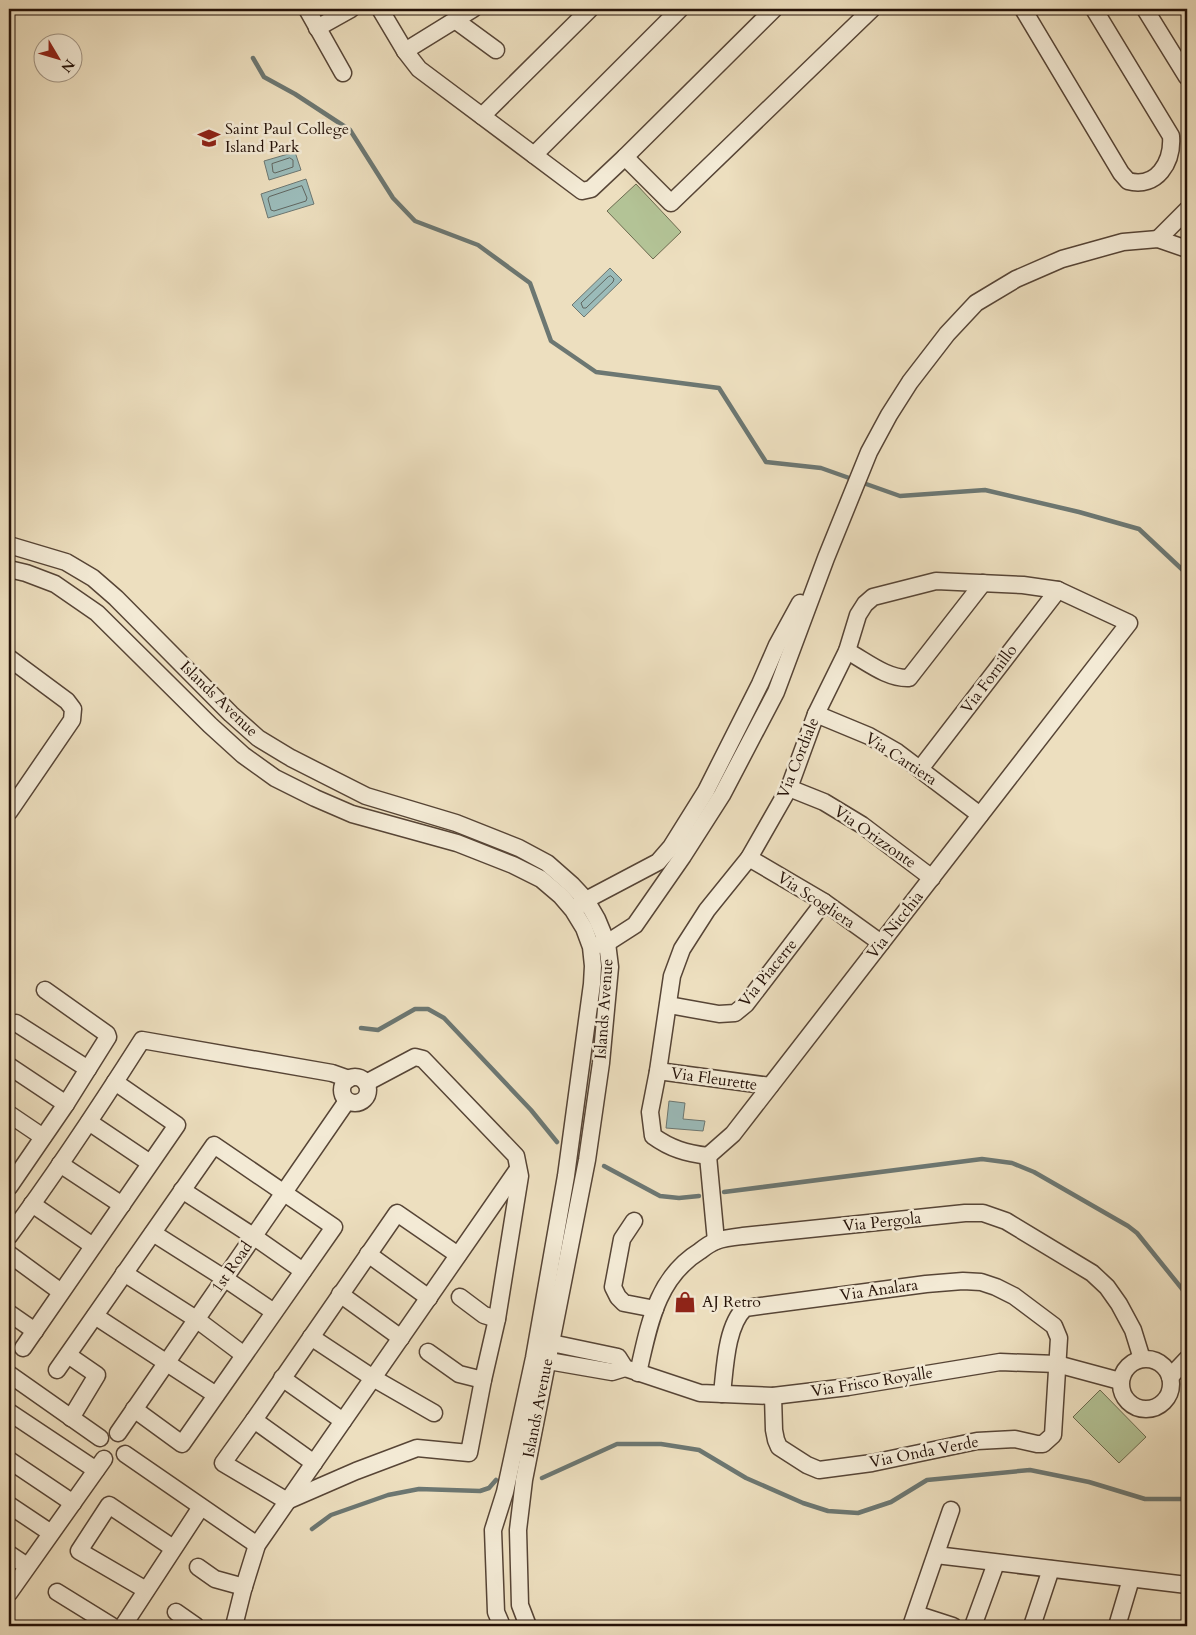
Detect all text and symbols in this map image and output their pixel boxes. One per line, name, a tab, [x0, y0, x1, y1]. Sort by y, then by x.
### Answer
north arrow	[32, 32, 82, 82]
text: N	[57, 55, 79, 76]
place label: Saint Paul College Island Park	[225, 118, 349, 158]
school or university icon: Saint Paul College Island Park	[196, 125, 222, 151]
street label: Via Fornillo	[956, 640, 1023, 718]
street label: Islands Avenue	[175, 656, 263, 742]
street label: Via Cordiale	[772, 714, 824, 802]
street label: Via Cartiera	[861, 727, 941, 791]
street label: Via Orizzonte	[829, 800, 921, 874]
street label: Via Scogliera	[773, 867, 859, 934]
street label: Via Nicchia	[862, 886, 928, 963]
street label: Via Piacerre	[734, 934, 802, 1012]
street label: Islands Avenue	[590, 958, 618, 1060]
street label: Via Fleurette	[669, 1062, 759, 1096]
street label: Via Pergola	[842, 1207, 922, 1237]
street label: 1st Road	[206, 1237, 258, 1297]
street label: Via Analara	[839, 1274, 920, 1306]
shop icon: AJ Retro	[672, 1289, 698, 1315]
place label: AJ Retro	[702, 1291, 761, 1313]
street label: Islands Avenue	[518, 1356, 558, 1460]
street label: Via Frisco Royalle	[810, 1362, 934, 1402]
street label: Via Onda Verde	[868, 1431, 980, 1473]

